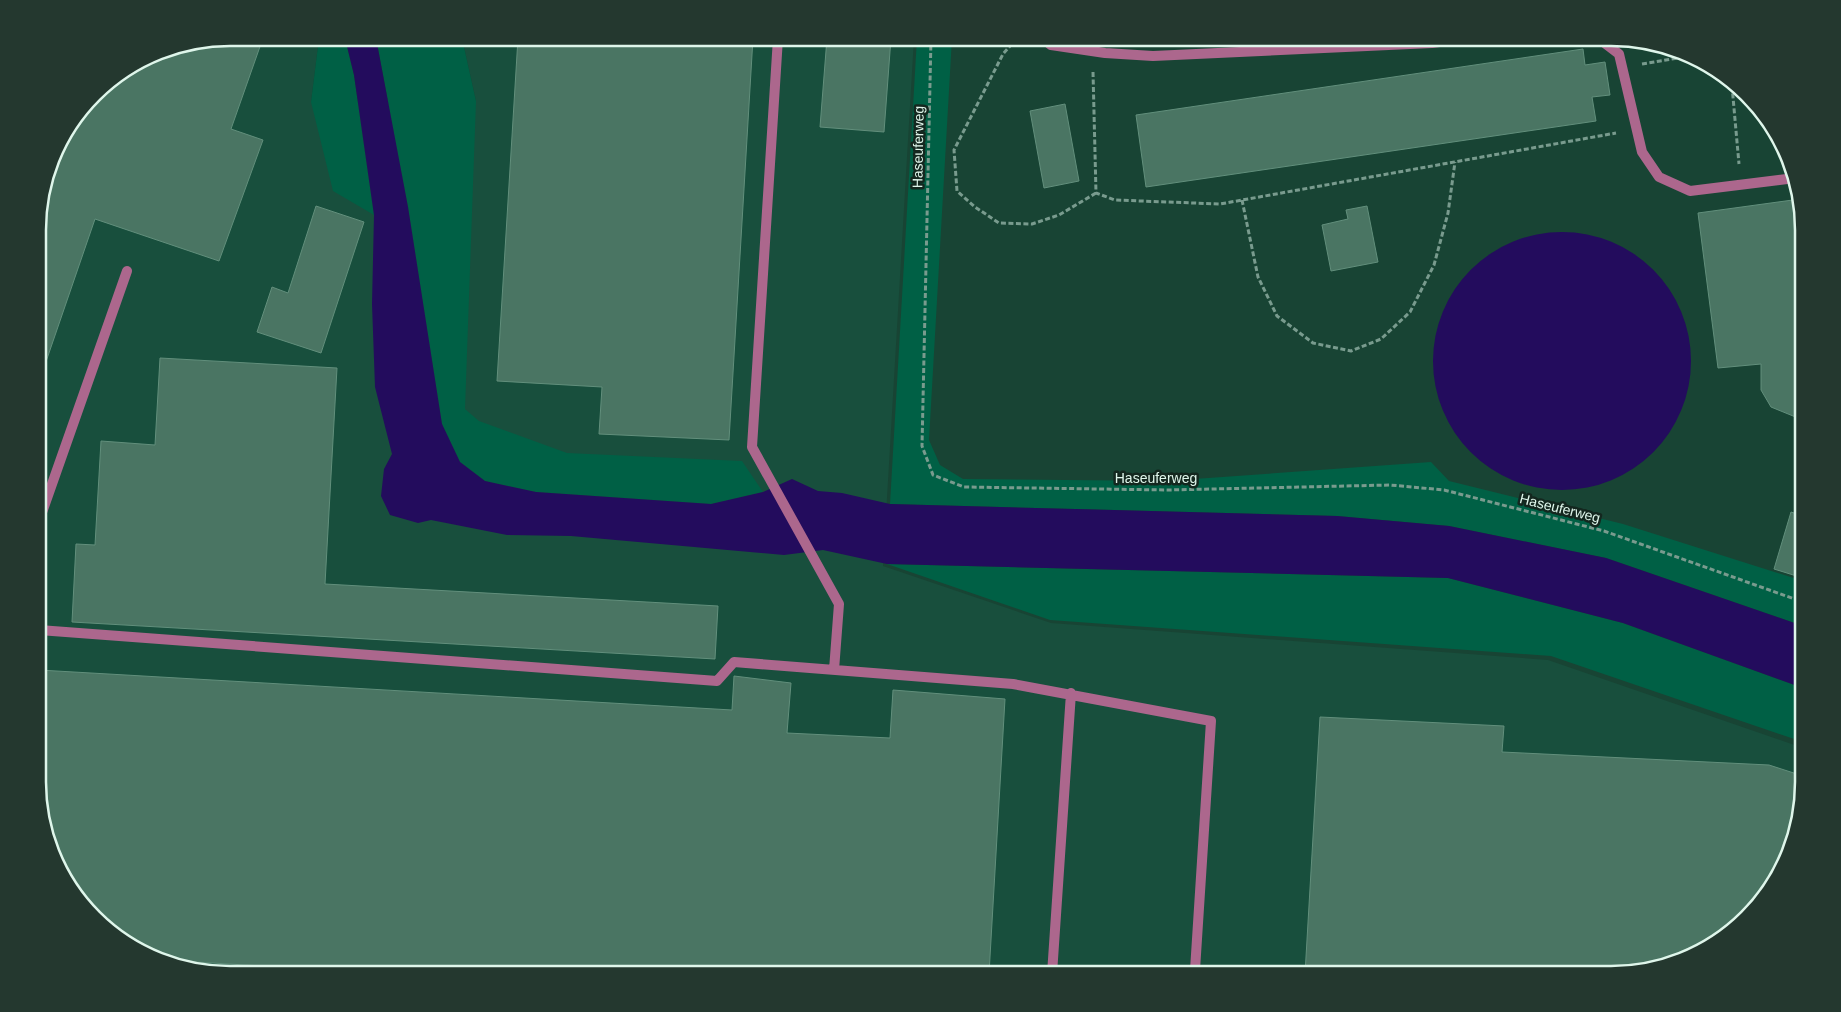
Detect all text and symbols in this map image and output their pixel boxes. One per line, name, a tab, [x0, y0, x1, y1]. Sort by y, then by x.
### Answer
street label: Haseuferweg	[909, 106, 927, 188]
street label: Haseuferweg	[1115, 470, 1197, 486]
street label: Haseuferweg	[1518, 490, 1602, 526]

